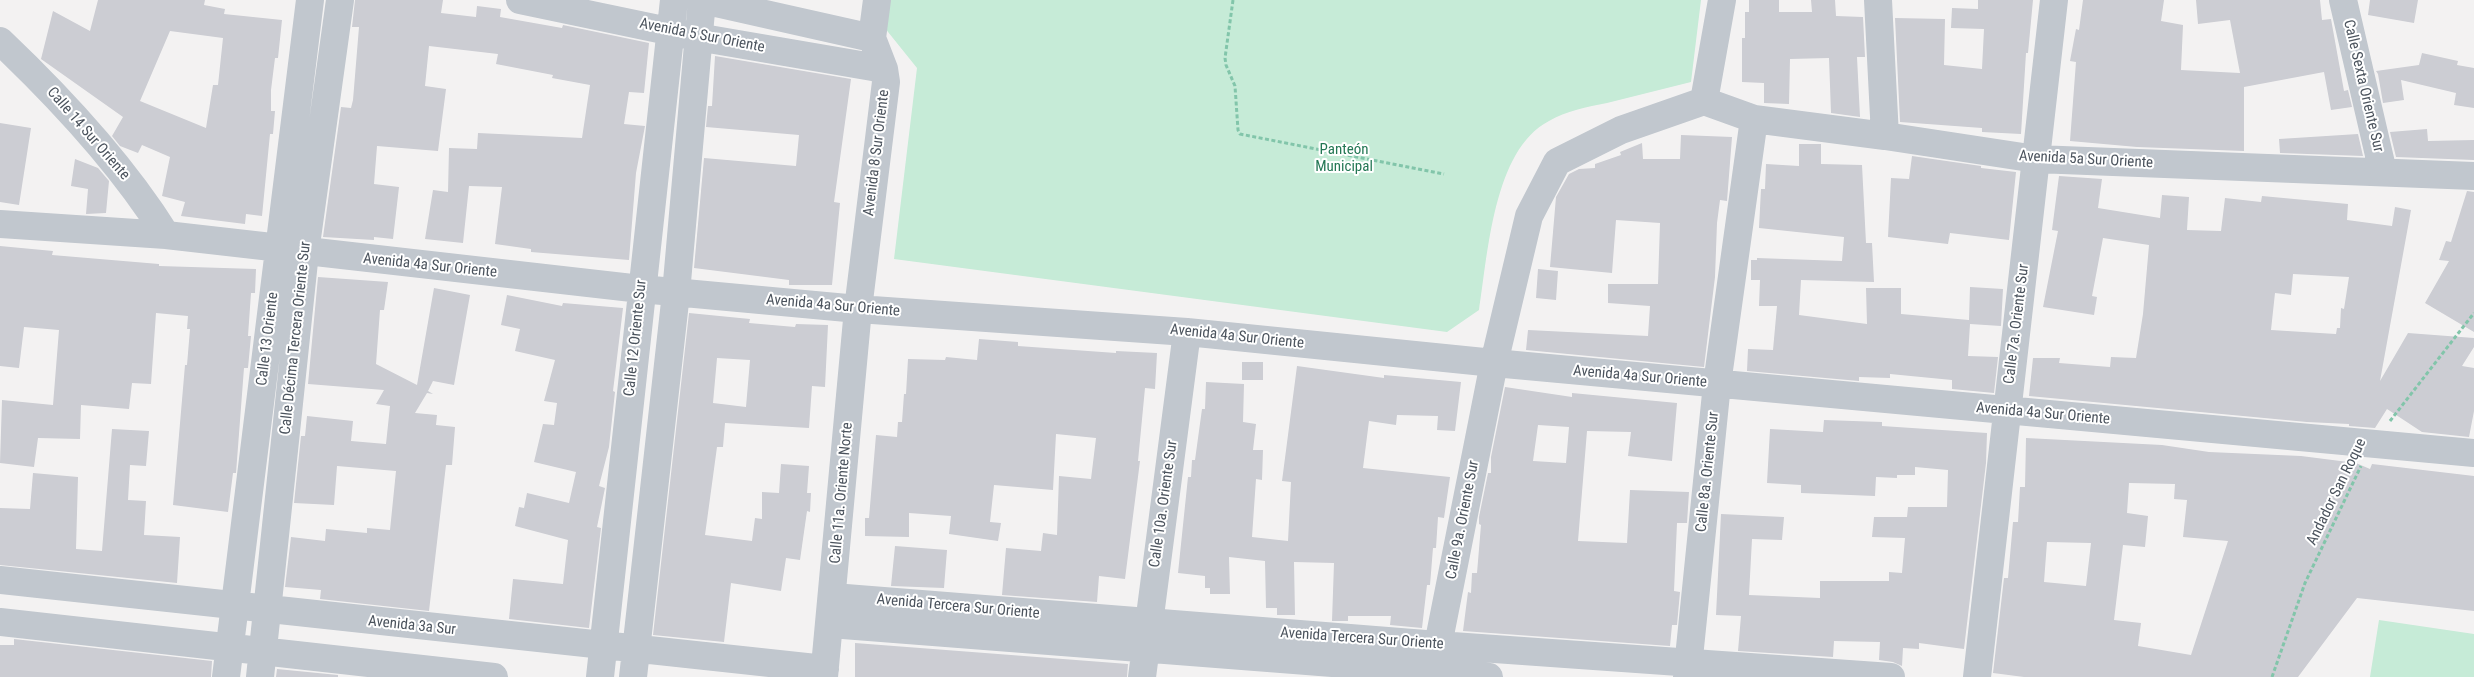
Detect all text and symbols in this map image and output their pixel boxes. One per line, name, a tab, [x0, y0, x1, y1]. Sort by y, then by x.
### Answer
street label: Avenida 5 Sur Oriente	[638, 15, 766, 57]
street label: Calle Sexta Oriente Sur	[2339, 18, 2387, 154]
street label: Calle 14 Sur Oriente	[43, 84, 133, 184]
street label: Avenida 8 Sur Oriente	[860, 89, 894, 217]
park label: Panteón Municipal	[1315, 141, 1373, 176]
street label: Avenida 5a Sur Oriente	[2018, 147, 2154, 173]
street label: Calle Décima Tercera Oriente Sur	[277, 241, 315, 435]
street label: Avenida 4a Sur Oriente	[362, 250, 498, 282]
street label: Calle 7a. Oriente Sur	[2001, 263, 2033, 385]
street label: Calle 12 Oriente Sur	[621, 279, 651, 397]
street label: Calle 13 Oriente	[253, 291, 283, 387]
street label: Avenida 4a Sur Oriente	[765, 291, 901, 321]
street label: Avenida 4a Sur Oriente	[1169, 321, 1305, 353]
street label: Avenida 4a Sur Oriente	[1572, 362, 1708, 392]
street label: Avenida 4a Sur Oriente	[1975, 399, 2111, 429]
street label: Calle 8a. Oriente Sur	[1693, 411, 1723, 533]
street label: Calle 11a. Oriente Norte	[827, 422, 857, 564]
street label: Andador San Roque	[2303, 436, 2371, 548]
street label: Calle 10a. Oriente Sur	[1146, 439, 1182, 569]
street label: Calle 9a. Oriente Sur	[1443, 459, 1483, 581]
street label: Avenida Tercera Sur Oriente	[876, 591, 1040, 623]
street label: Avenida 3a Sur	[367, 612, 457, 640]
street label: Avenida Tercera Sur Oriente	[1280, 624, 1444, 654]

